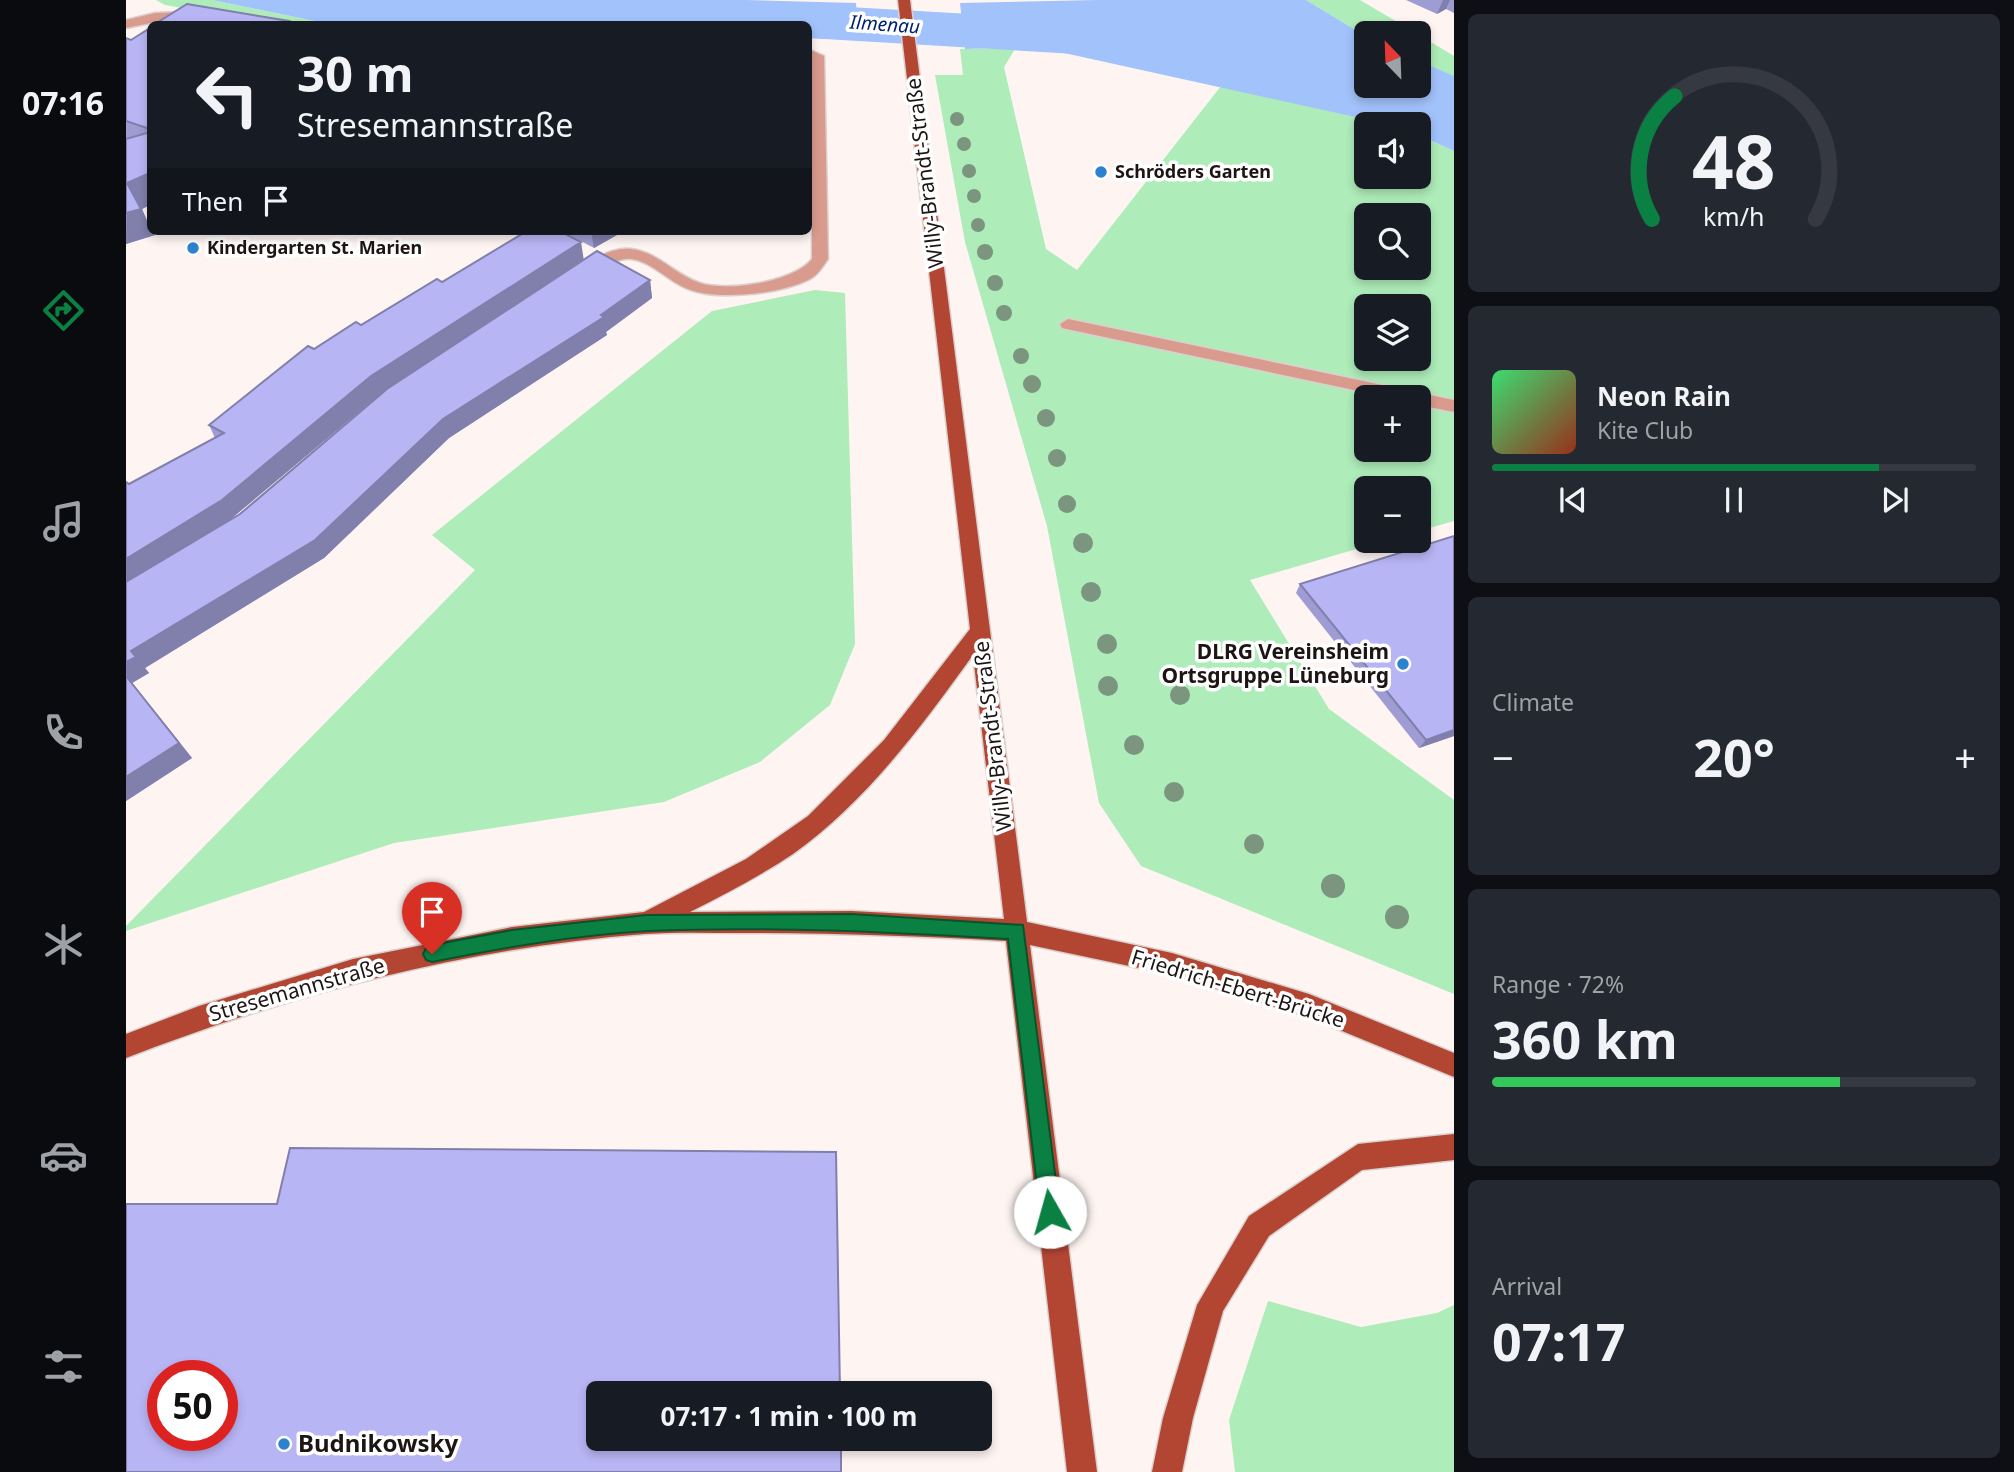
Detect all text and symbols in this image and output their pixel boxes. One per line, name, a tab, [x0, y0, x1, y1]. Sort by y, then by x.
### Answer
water label: Ilmenau	[848, 9, 921, 39]
north arrow	[1354, 21, 1432, 98]
map controls	[1354, 21, 1431, 553]
text: 30 m	[297, 40, 414, 106]
icon: left	[182, 49, 273, 140]
street label: Willy-Brandt-Straße	[898, 76, 950, 270]
text: 07:16	[22, 81, 104, 124]
text: Stresemannstraße	[297, 103, 573, 146]
text: 48	[1692, 111, 1776, 210]
button: sound	[1354, 112, 1431, 189]
place label: Schröders Garten	[1115, 159, 1271, 183]
marker: Schröders Garten	[1093, 164, 1109, 180]
icon: arrive	[257, 182, 295, 220]
text: Then	[182, 183, 243, 219]
text: km/h	[1703, 199, 1765, 233]
button: search	[1354, 203, 1431, 280]
place label: Kindergarten St. Marien	[207, 235, 422, 259]
marker: Kindergarten St. Marien	[185, 240, 201, 256]
icon: directions	[39, 286, 88, 335]
button: layers	[1354, 294, 1431, 371]
text: Neon Rain	[1597, 378, 1731, 414]
button: +	[1354, 385, 1431, 462]
text: Kite Club	[1597, 414, 1693, 446]
button: −	[1354, 476, 1431, 553]
icon: previous	[1554, 481, 1592, 519]
icon: pause	[1715, 481, 1753, 519]
icon: next	[1876, 481, 1914, 519]
icon: music	[39, 497, 88, 546]
place label: DLRG Vereinsheim Ortsgruppe Lüneburg	[1162, 637, 1389, 689]
street label: Willy-Brandt-Straße	[966, 639, 1018, 833]
marker: DLRG Vereinsheim Ortsgruppe Lüneburg	[1395, 656, 1411, 672]
text: Climate	[1492, 686, 1574, 718]
icon: phone	[39, 708, 88, 757]
text: 20°	[1693, 721, 1775, 792]
text: −	[1492, 731, 1514, 783]
text: +	[1954, 731, 1976, 783]
pin	[402, 882, 462, 954]
icon: arrive	[413, 893, 451, 931]
icon: climate	[39, 920, 88, 969]
street label: Friedrich-Ebert-Brücke	[1128, 942, 1348, 1034]
street label: Stresemannstraße	[206, 951, 388, 1027]
text: Range · 72%	[1492, 968, 1624, 1000]
text: 360 km	[1492, 1003, 1678, 1074]
icon: car	[39, 1131, 88, 1180]
position arrow	[1013, 1175, 1087, 1249]
text: Arrival	[1492, 1270, 1562, 1302]
text: 07:17	[1492, 1305, 1626, 1376]
icon: filters	[39, 1342, 88, 1391]
speed limit sign: 50	[147, 1360, 238, 1451]
text: 07:17 · 1 min · 100 m	[661, 1398, 917, 1434]
place label: Budnikowsky	[298, 1426, 458, 1459]
marker: Budnikowsky	[276, 1436, 292, 1452]

